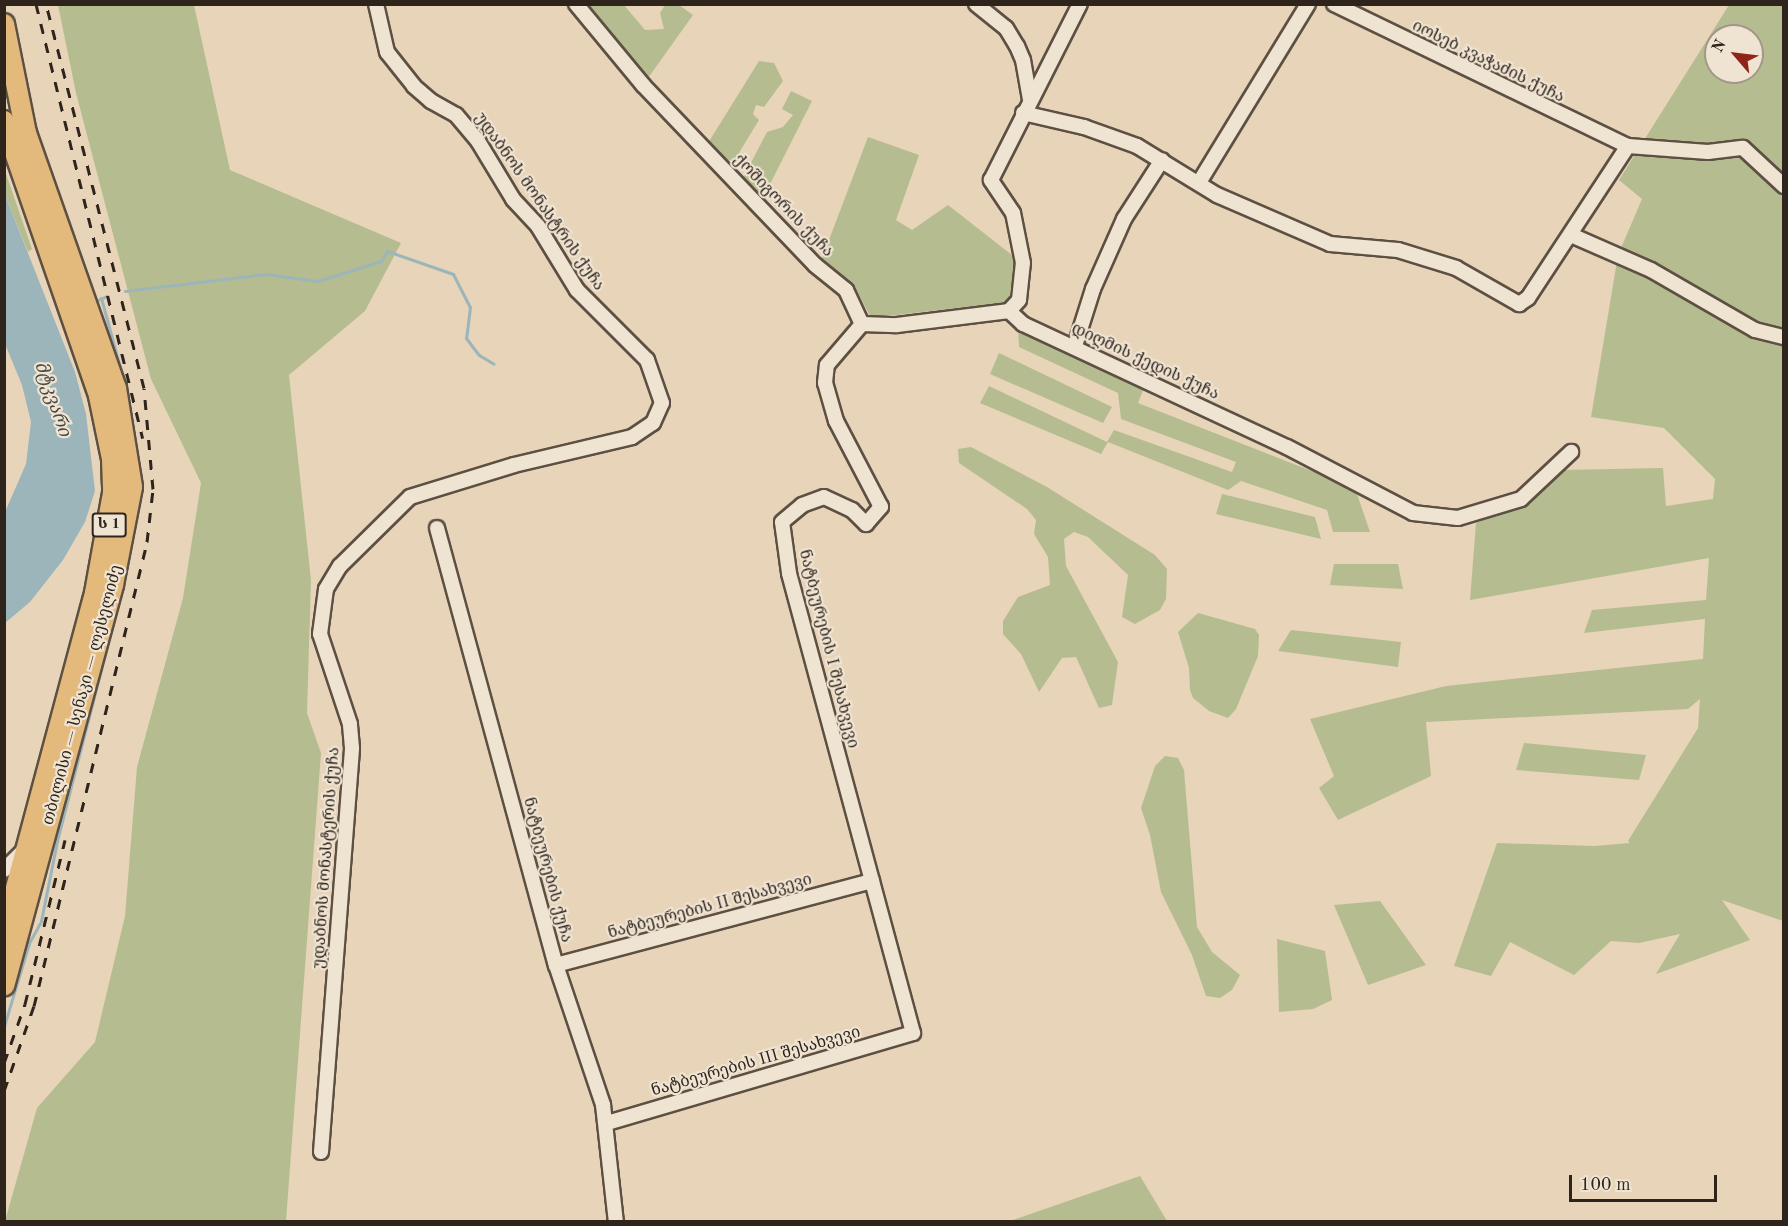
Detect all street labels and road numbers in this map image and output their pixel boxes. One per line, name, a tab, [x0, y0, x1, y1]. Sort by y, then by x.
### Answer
street label: იოსებ კვაჭაძის ქუჩა	[1409, 17, 1567, 107]
street label: უდაბნოს მონასტრის ქუჩა	[470, 109, 608, 295]
street label: ქოშიგორის ქუჩა	[729, 151, 837, 261]
street label: დიღმის ქედის ქუჩა	[1068, 319, 1222, 405]
road number: ს 1	[91, 513, 127, 537]
street label: ნატბეურების I შესახვევი	[794, 548, 862, 750]
street label: თბილისი — სენაკი — ლესელიძე	[39, 563, 127, 827]
street label: უდაბნოს მონასტერის ქუჩა	[310, 747, 344, 969]
street label: ნატბეურების ქუჩა	[518, 795, 576, 945]
street label: ნატბეურების II შესახვევი	[606, 870, 814, 944]
street label: ნატბეურების III შესახვევი	[649, 1023, 863, 1101]

